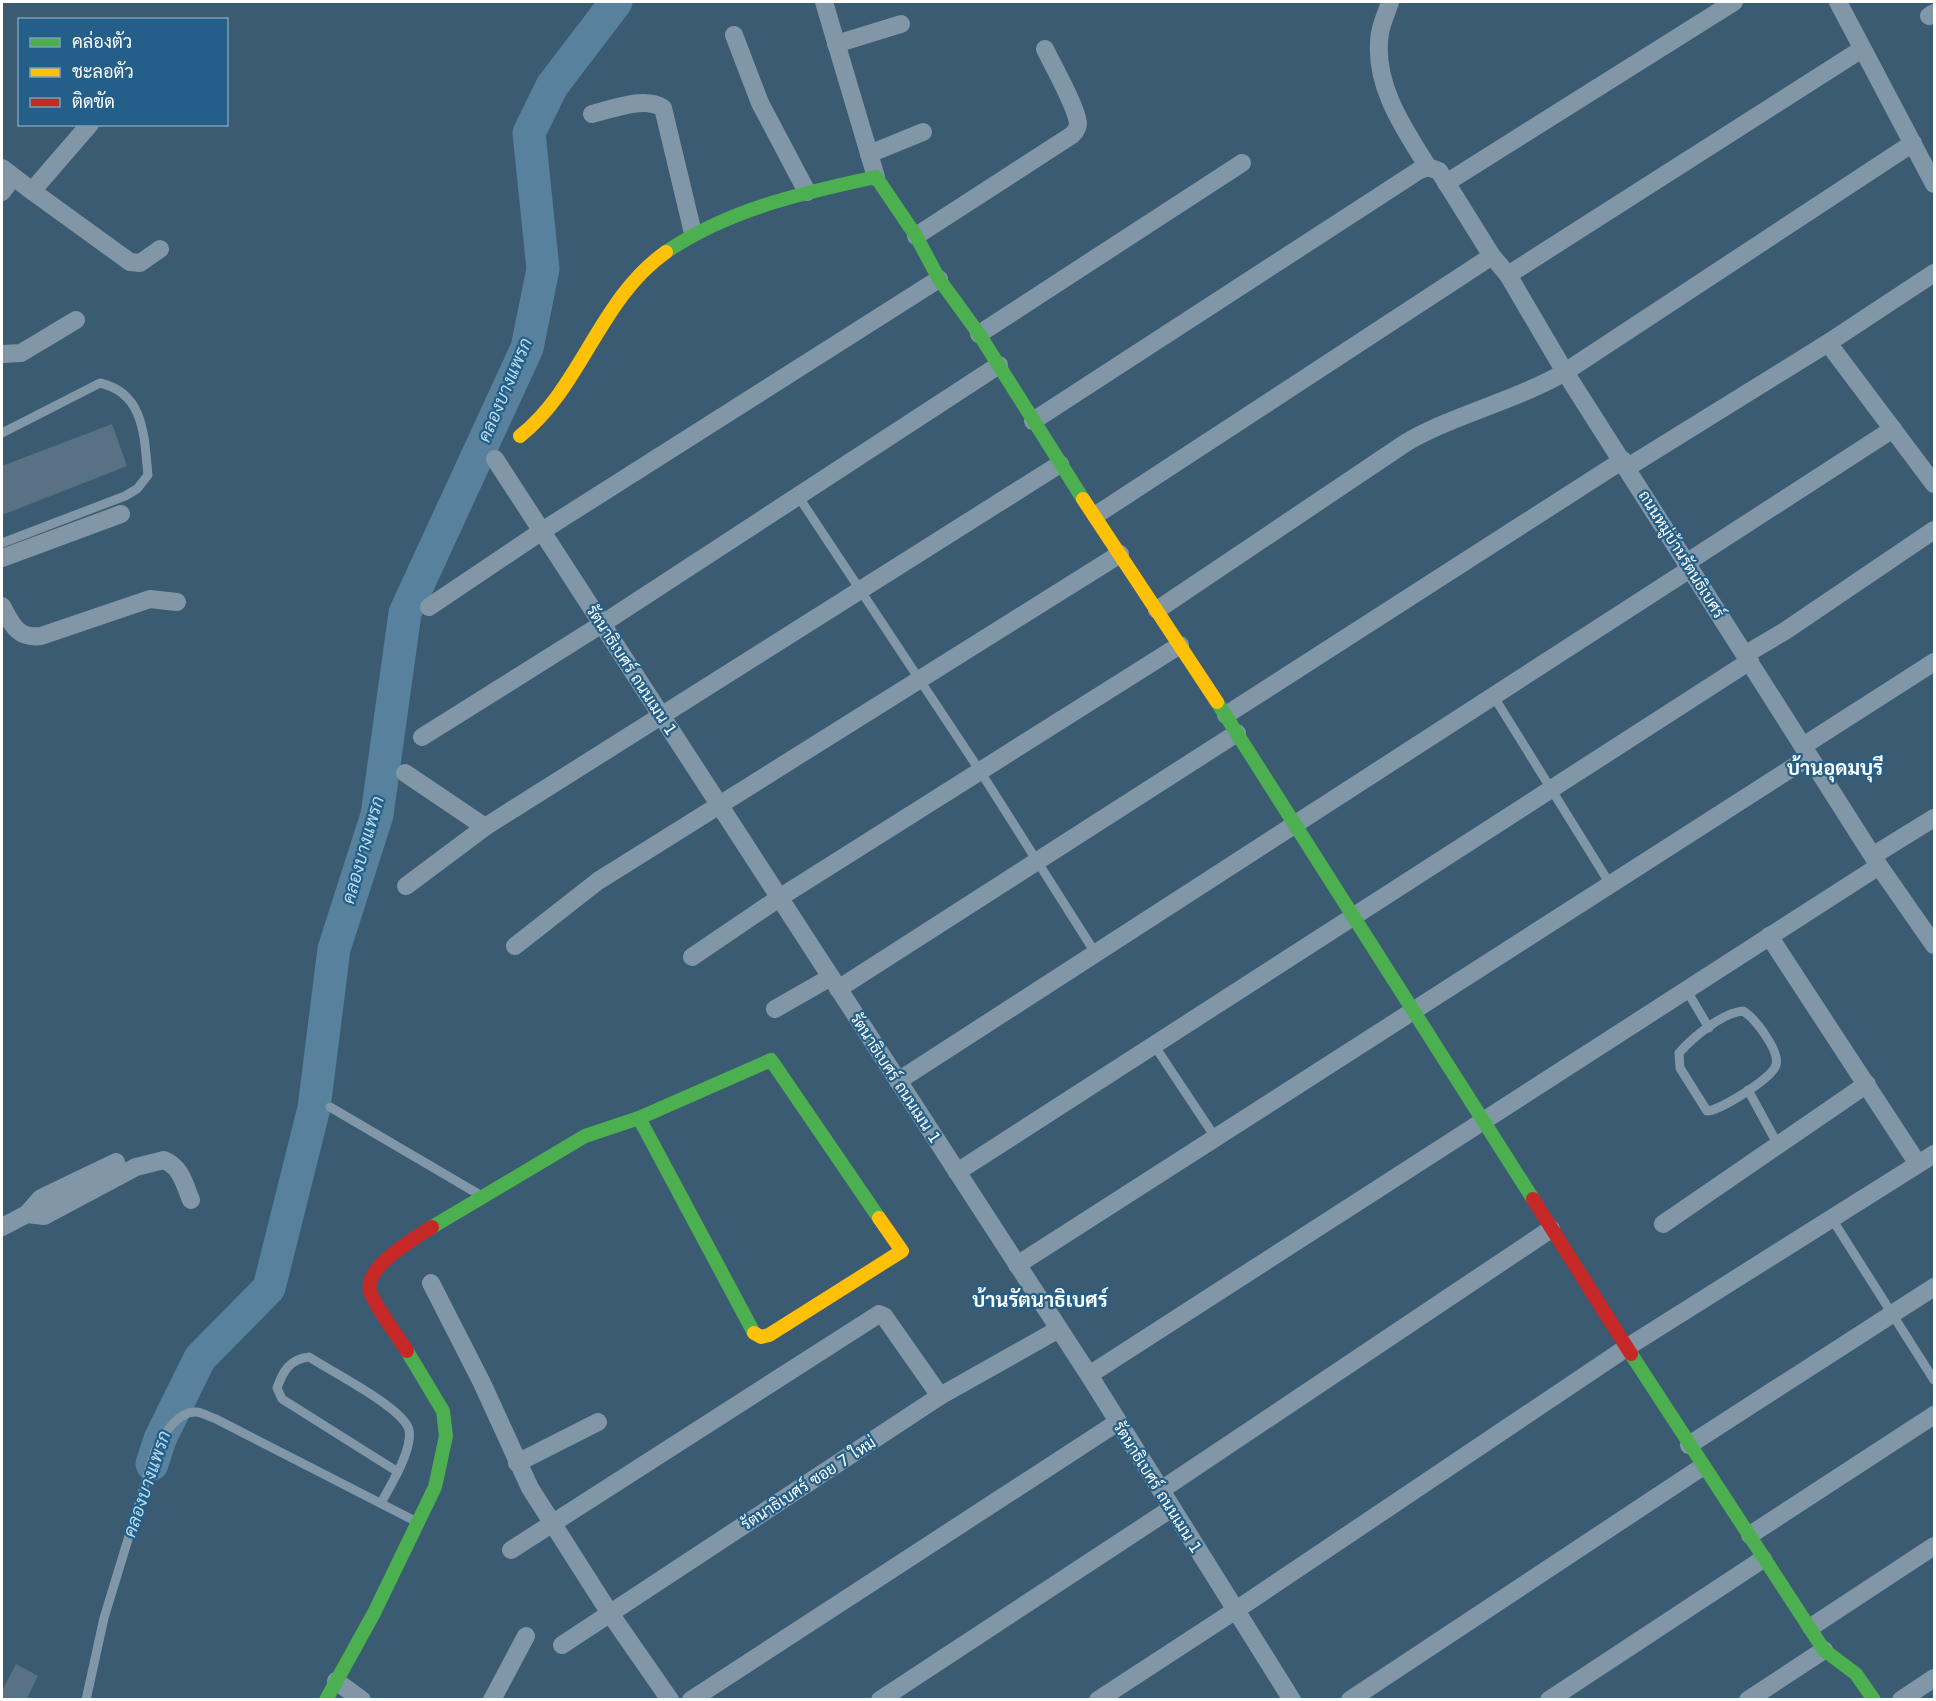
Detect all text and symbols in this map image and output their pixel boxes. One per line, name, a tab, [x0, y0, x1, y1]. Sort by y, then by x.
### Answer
legend	[18, 18, 228, 126]
text: คล่องตัว	[72, 30, 132, 52]
text: ชะลอตัว	[72, 61, 134, 82]
text: ติดขัด	[72, 91, 115, 112]
water label: คลองบางแพรก	[473, 335, 536, 445]
street label: ถนนหมู่บ้านรัตนธิเบศร์	[1633, 485, 1731, 623]
street label: รัตนาธิเบศร์ ถนนเมน 1	[582, 600, 683, 739]
district label: บ้านอุดมบุรี	[1787, 755, 1883, 783]
water label: คลองบางแพรก	[337, 794, 388, 906]
street label: รัตนาธิเบศร์ ถนนเมน 1	[846, 1008, 947, 1147]
district label: บ้านรัตนาธิเบศร์	[972, 1287, 1109, 1312]
street label: รัตนาธิเบศร์ ถนนเมน 1	[1109, 1416, 1208, 1557]
water label: คลองบางแพรก	[119, 1428, 175, 1540]
street label: รัตนาธิเบศร์ ซอย 7 ใหม่	[736, 1430, 879, 1534]

